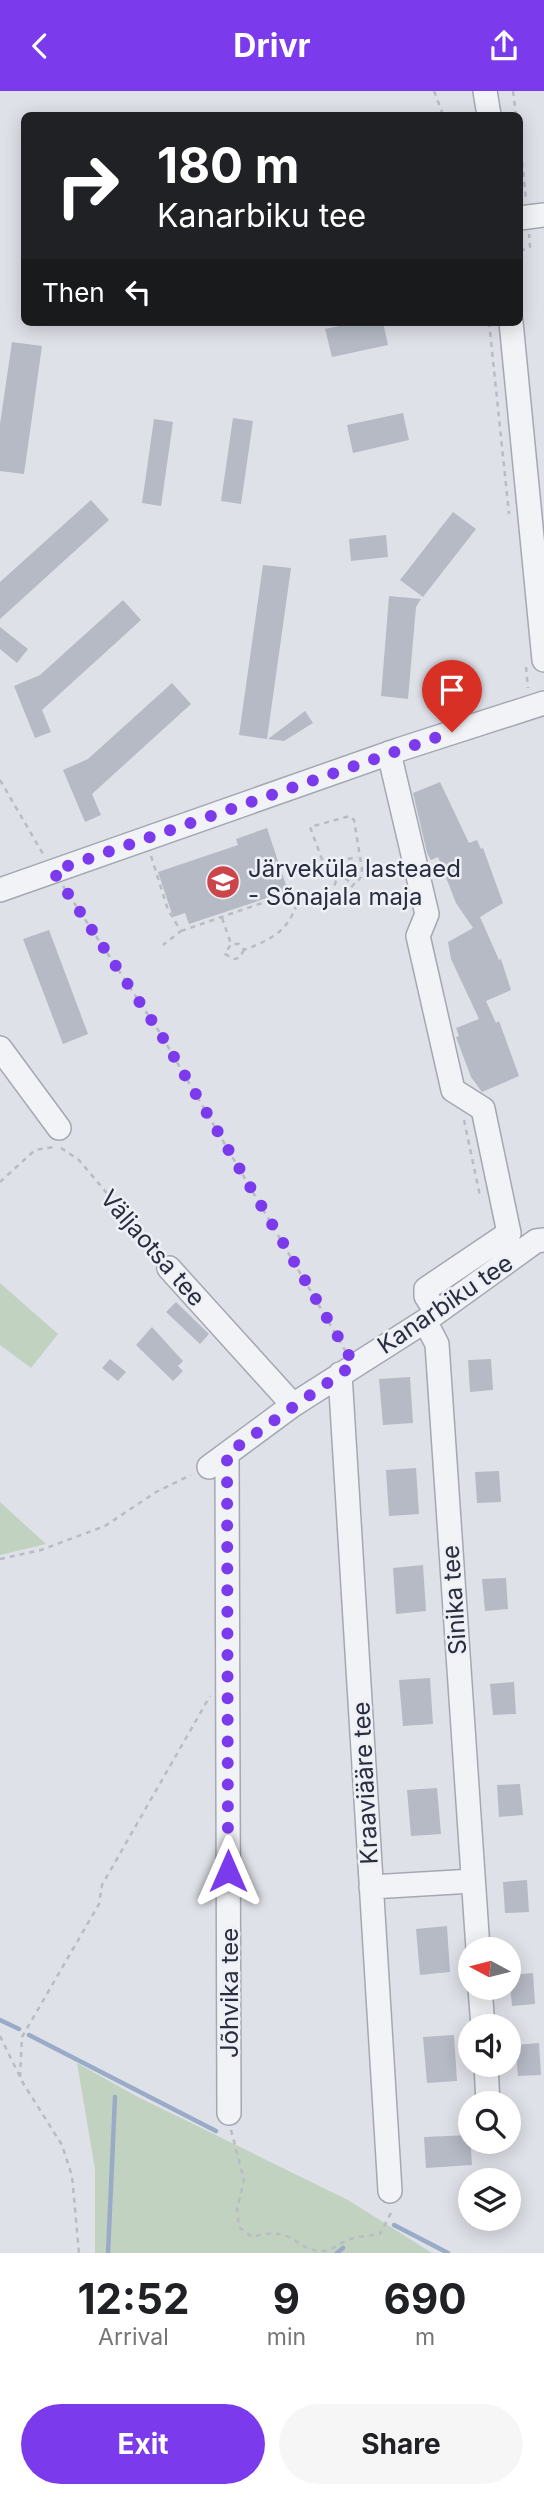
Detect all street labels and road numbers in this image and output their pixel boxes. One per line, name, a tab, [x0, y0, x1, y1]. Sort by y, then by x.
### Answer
street label: Väljaotsa tee	[95, 1184, 211, 1312]
street label: Kanarbiku tee	[372, 1248, 518, 1360]
street label: Sinika tee	[436, 1544, 472, 1656]
street label: Kraaviääre tee	[346, 1701, 384, 1865]
street label: Jõhvika tee	[215, 1928, 244, 2058]

